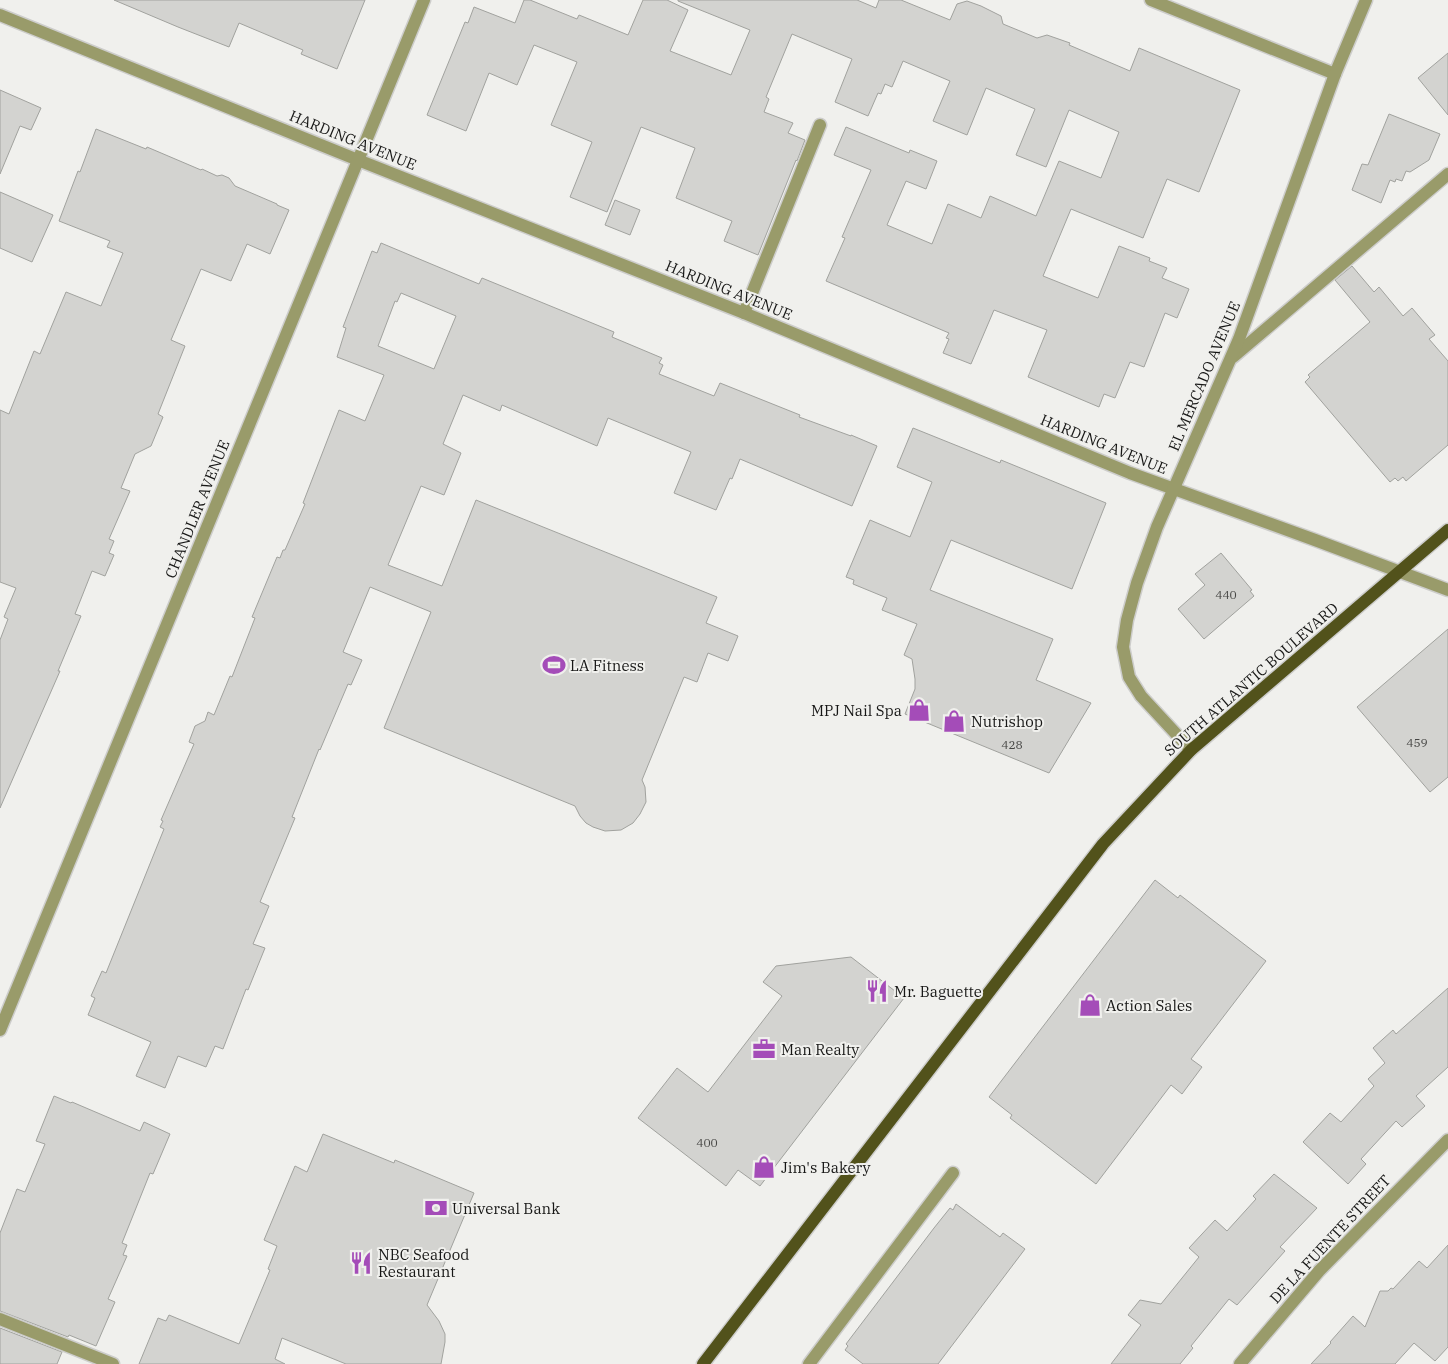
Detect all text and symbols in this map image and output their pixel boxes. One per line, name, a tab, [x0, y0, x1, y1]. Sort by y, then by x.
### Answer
street label: HARDING AVENUE	[287, 106, 419, 174]
street label: HARDING AVENUE	[663, 256, 795, 324]
street label: EL MERCADO AVENUE	[1164, 298, 1244, 454]
street label: HARDING AVENUE	[1038, 410, 1170, 478]
street label: CHANDLER AVENUE	[161, 437, 233, 581]
house number: 440	[1215, 587, 1237, 602]
street label: SOUTH ATLANTIC BOULEVARD	[1160, 598, 1342, 760]
sports icon: LA Fitness	[541, 652, 567, 678]
place label: LA Fitness	[570, 656, 644, 675]
shop icon: MPJ Nail Spa	[906, 697, 932, 723]
place label: MPJ Nail Spa	[811, 701, 902, 720]
shop icon: Nutrishop	[941, 708, 967, 734]
place label: Nutrishop	[971, 712, 1043, 731]
house number: 459	[1406, 735, 1428, 750]
house number: 428	[1001, 737, 1023, 752]
restaurant icon: Mr. Baguette	[864, 978, 890, 1004]
place label: Mr. Baguette	[894, 982, 982, 1001]
shop icon: Action Sales	[1077, 992, 1103, 1018]
place label: Action Sales	[1106, 996, 1192, 1015]
office icon: Man Realty	[751, 1036, 777, 1062]
place label: Man Realty	[781, 1040, 859, 1059]
house number: 400	[696, 1135, 718, 1150]
shop icon: Jim's Bakery	[751, 1154, 777, 1180]
place label: Jim's Bakery	[781, 1158, 871, 1177]
street label: DE LA FUENTE STREET	[1266, 1171, 1395, 1307]
bank icon: Universal Bank	[423, 1195, 449, 1221]
place label: Universal Bank	[452, 1199, 560, 1218]
place label: NBC Seafood Restaurant	[378, 1245, 469, 1281]
restaurant icon: NBC Seafood Restaurant	[348, 1250, 374, 1276]

